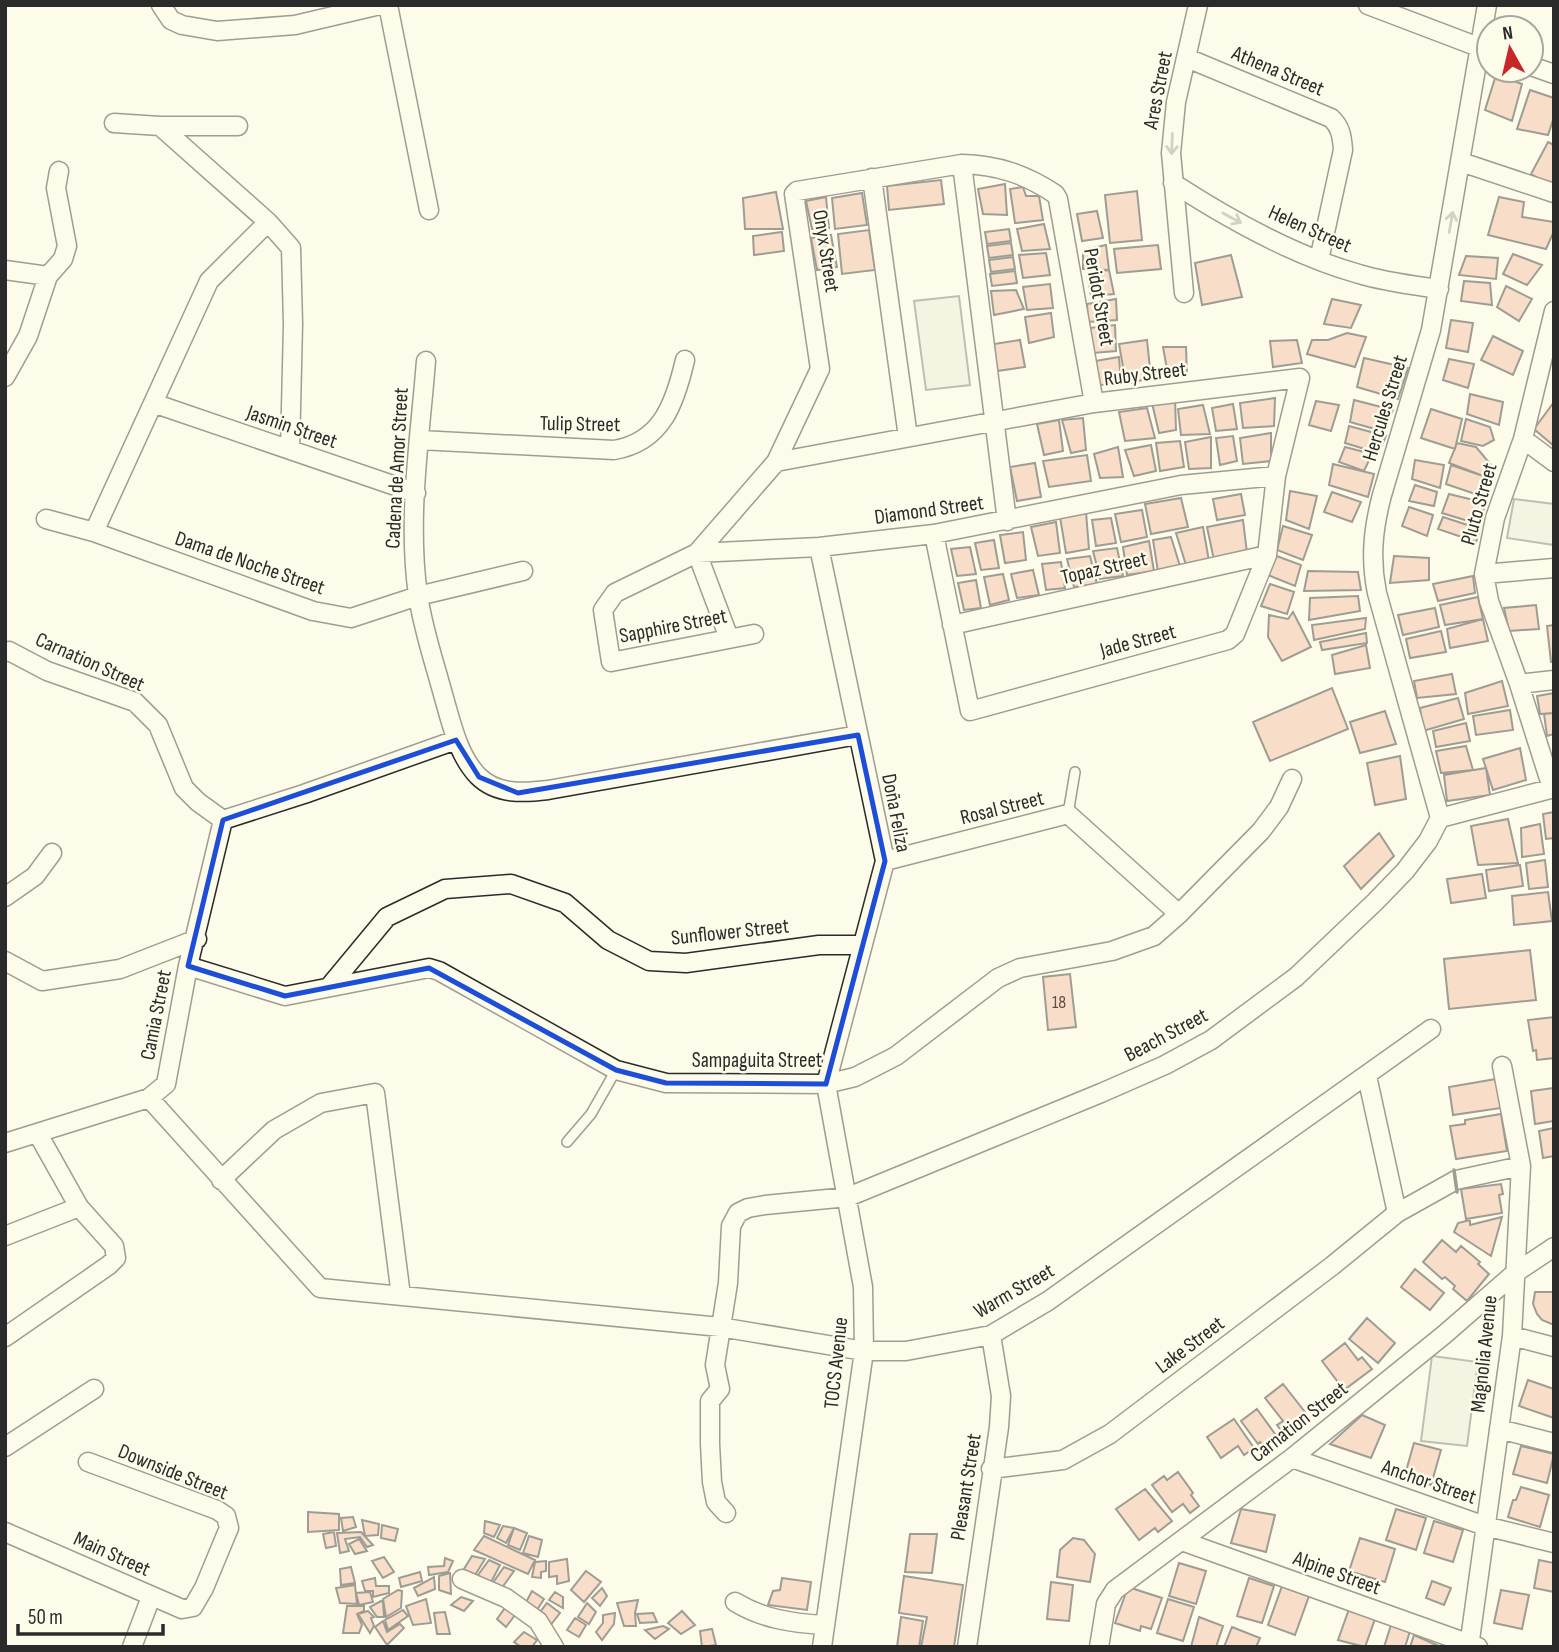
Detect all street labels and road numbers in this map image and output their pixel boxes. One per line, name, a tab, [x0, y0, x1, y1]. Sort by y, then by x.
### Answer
street label: Athena Street	[1227, 40, 1328, 102]
street label: Ares Street	[1138, 49, 1178, 132]
street label: Helen Street	[1265, 200, 1355, 258]
street label: Onyx Street	[807, 208, 845, 294]
street label: Peridot Street	[1078, 246, 1120, 348]
street label: Hercules Street	[1357, 352, 1413, 464]
street label: Ruby Street	[1102, 357, 1188, 391]
street label: Cadena de Amor Street	[380, 387, 414, 549]
street label: Jasmin Street	[243, 400, 340, 454]
street label: Tulip Street	[540, 411, 620, 437]
street label: Pluto Street	[1455, 460, 1503, 548]
street label: Diamond Street	[873, 490, 985, 530]
street label: Dama de Noche Street	[172, 526, 328, 600]
street label: Topaz Street	[1058, 546, 1150, 590]
street label: Sapphire Street	[617, 603, 729, 649]
street label: Jade Street	[1096, 619, 1179, 663]
street label: Carnation Street	[32, 627, 148, 697]
street label: Doña Feliza	[876, 772, 916, 854]
street label: Rosal Street	[958, 786, 1046, 830]
street label: Sunflower Street	[670, 913, 790, 951]
street label: Camia Street	[135, 968, 177, 1062]
street label: Beach Street	[1120, 1003, 1212, 1067]
street label: Sampaguita Street	[692, 1048, 822, 1073]
street label: Warm Street	[969, 1258, 1059, 1324]
street label: Magnolia Avenue	[1465, 1294, 1503, 1414]
street label: Lake Street	[1151, 1311, 1229, 1379]
street label: TOCS Avenue	[819, 1316, 853, 1410]
street label: Carnation Street	[1245, 1376, 1353, 1468]
street label: Pleasant Street	[945, 1432, 987, 1542]
street label: Downside Street	[115, 1439, 231, 1505]
street label: Anchor Street	[1378, 1454, 1479, 1510]
street label: Main Street	[70, 1526, 154, 1582]
street label: Alpine Street	[1289, 1545, 1384, 1600]

